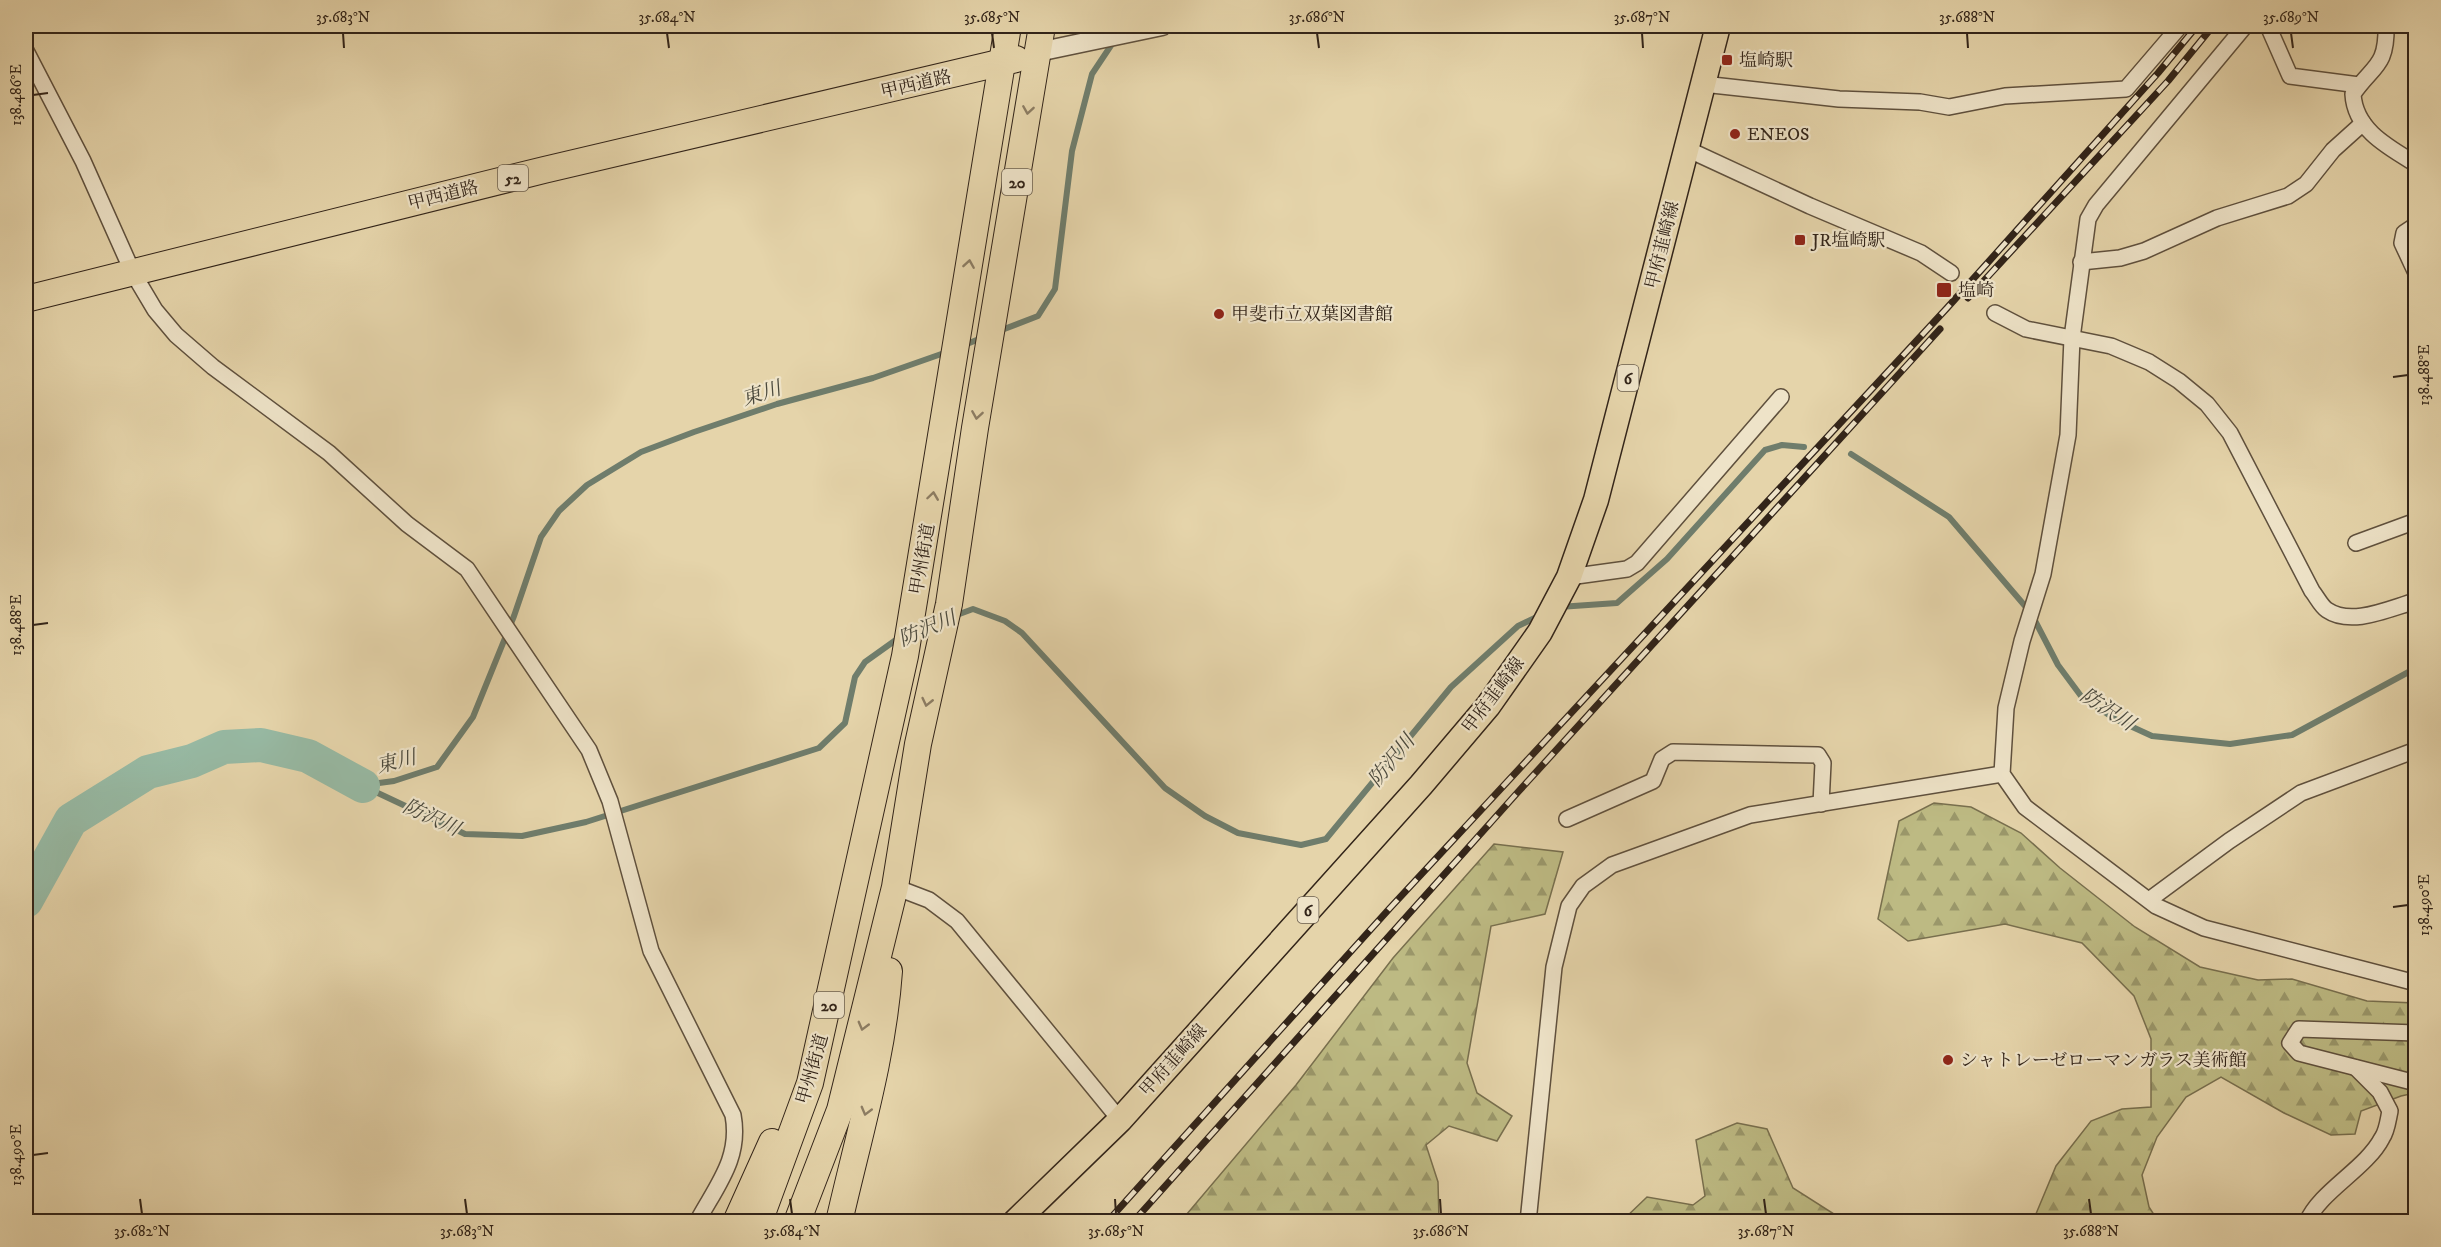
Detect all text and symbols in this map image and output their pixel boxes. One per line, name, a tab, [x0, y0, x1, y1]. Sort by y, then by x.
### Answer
text: 35.683°N	[316, 8, 370, 27]
text: 35.684°N	[638, 8, 696, 27]
text: 35.685°N	[964, 8, 1020, 27]
text: 35.686°N	[1289, 8, 1345, 27]
text: 35.687°N	[1614, 8, 1670, 27]
text: 35.688°N	[1939, 8, 1995, 27]
text: 35.689°N	[2263, 8, 2319, 27]
place label: 塩崎駅	[1739, 50, 1793, 72]
marker: 塩崎駅	[1720, 53, 1734, 67]
text: 138.486°E	[7, 64, 26, 126]
street label: 甲西道路	[879, 66, 954, 104]
one-way arrow	[1023, 105, 1035, 115]
place label: ENEOS	[1747, 124, 1809, 146]
marker: ENEOS	[1728, 127, 1742, 141]
road number: 52	[498, 165, 528, 191]
road number: 20	[1002, 169, 1032, 195]
street label: 甲西道路	[406, 177, 481, 215]
street label: 甲府韮崎線	[1641, 199, 1685, 292]
place label: JR塩崎駅	[1810, 230, 1885, 252]
marker: JR塩崎駅	[1793, 233, 1807, 247]
one-way arrow	[962, 259, 974, 269]
place label: 塩崎	[1958, 280, 1994, 302]
marker: 塩崎	[1935, 281, 1953, 299]
place label: 甲斐市立双葉図書館	[1231, 304, 1393, 326]
marker: 甲斐市立双葉図書館	[1212, 307, 1226, 321]
text: 138.488°E	[2415, 344, 2434, 406]
road number: 6	[1618, 365, 1638, 391]
water label: 東川	[739, 376, 786, 412]
one-way arrow	[971, 410, 983, 419]
one-way arrow	[926, 492, 938, 501]
street label: 甲州街道	[906, 522, 940, 597]
text: 138.488°E	[7, 594, 26, 656]
water label: 防沢川	[895, 605, 962, 653]
street label: 甲府韮崎線	[1458, 653, 1530, 738]
water label: 防沢川	[2075, 683, 2141, 738]
one-way arrow	[922, 697, 935, 707]
water label: 防沢川	[1364, 728, 1422, 792]
water label: 東川	[374, 745, 421, 779]
water label: 防沢川	[399, 794, 466, 843]
text: 138.490°E	[2415, 874, 2434, 936]
road number: 6	[1298, 897, 1318, 923]
road number: 20	[814, 992, 844, 1018]
street label: 甲府韮崎線	[1135, 1020, 1212, 1101]
one-way arrow	[857, 1021, 870, 1031]
street label: 甲州街道	[792, 1032, 833, 1107]
place label: シャトレーゼローマンガラス美術館	[1960, 1050, 2247, 1072]
marker: シャトレーゼローマンガラス美術館	[1941, 1053, 1955, 1067]
one-way arrow	[861, 1105, 873, 1116]
text: 138.490°E	[7, 1124, 26, 1186]
text: 35.682°N	[114, 1222, 170, 1241]
text: 35.683°N	[440, 1222, 494, 1241]
text: 35.684°N	[763, 1222, 821, 1241]
text: 35.685°N	[1088, 1222, 1144, 1241]
text: 35.686°N	[1413, 1222, 1469, 1241]
text: 35.687°N	[1738, 1222, 1794, 1241]
text: 35.688°N	[2063, 1222, 2119, 1241]

